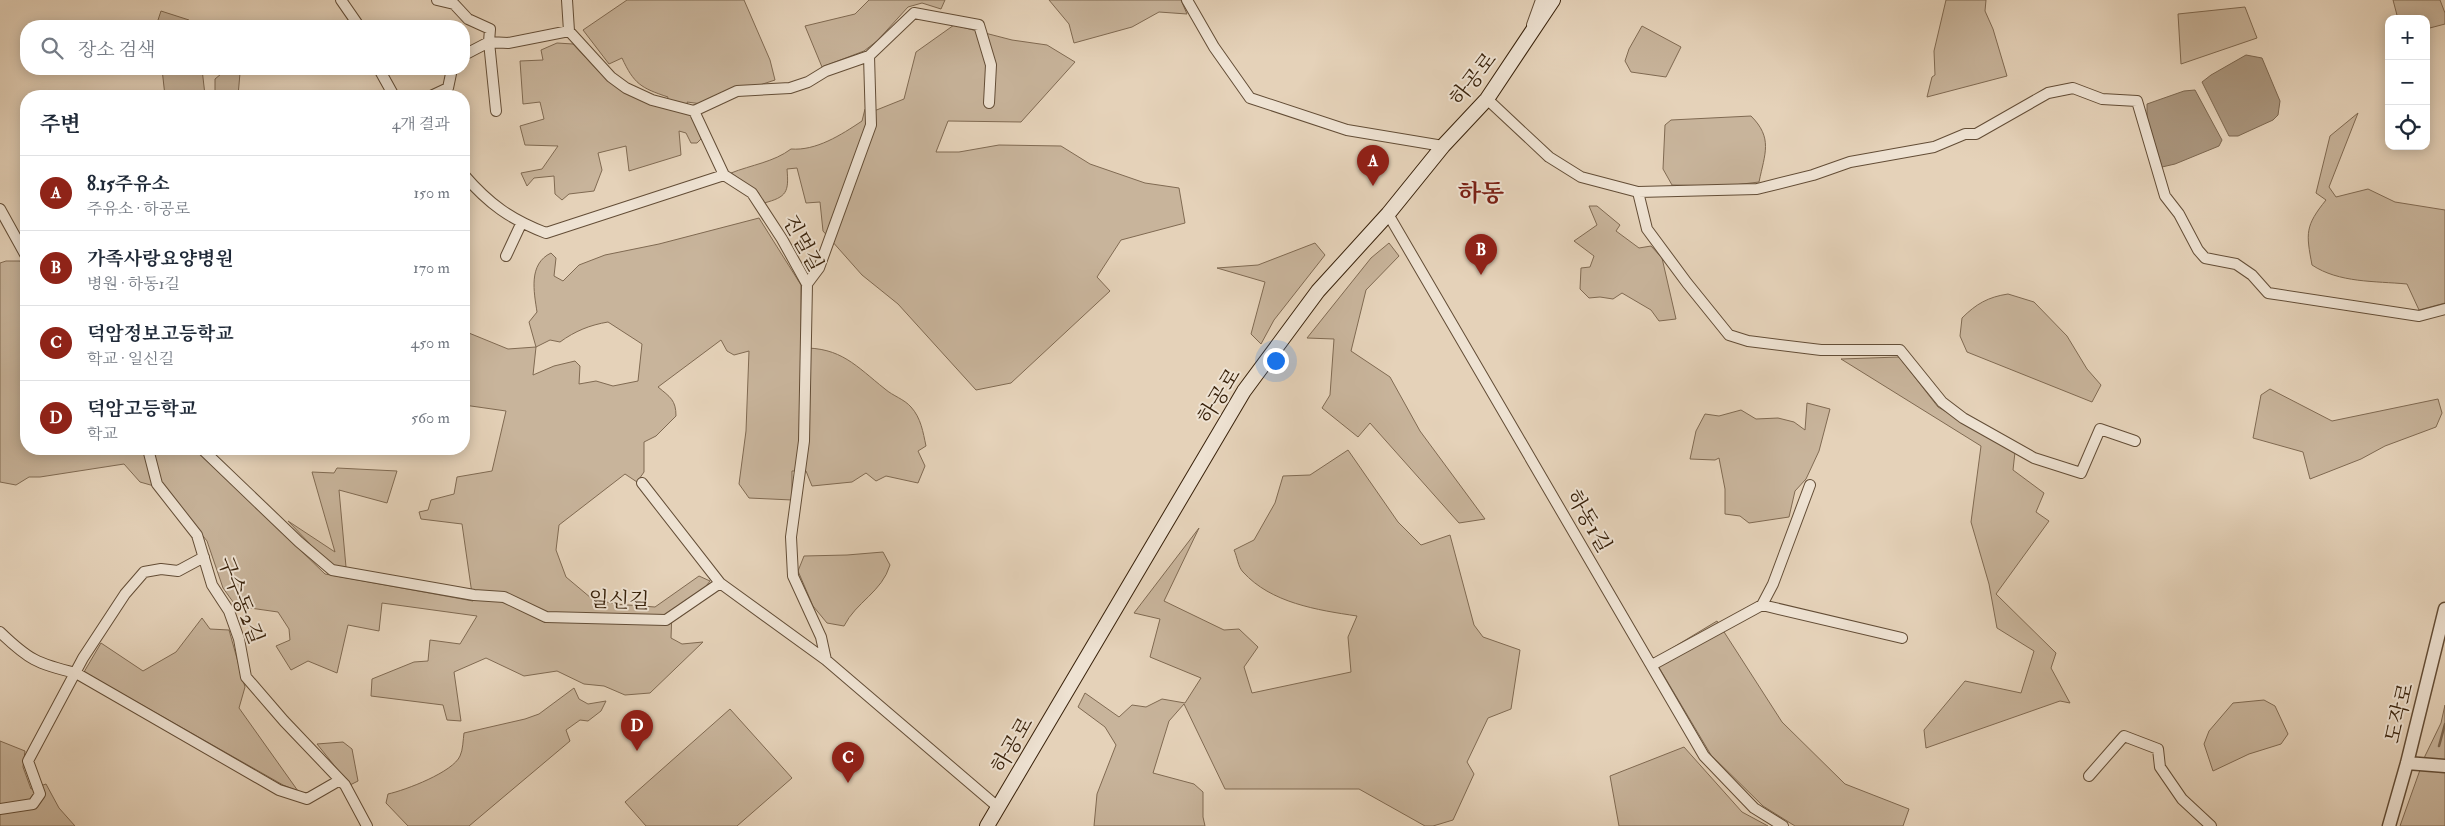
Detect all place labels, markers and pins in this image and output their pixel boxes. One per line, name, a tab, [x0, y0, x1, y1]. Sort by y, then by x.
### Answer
pin: A	[1357, 145, 1389, 186]
pin: B	[1465, 234, 1497, 275]
pin: D	[621, 710, 653, 751]
pin: C	[832, 742, 864, 783]

